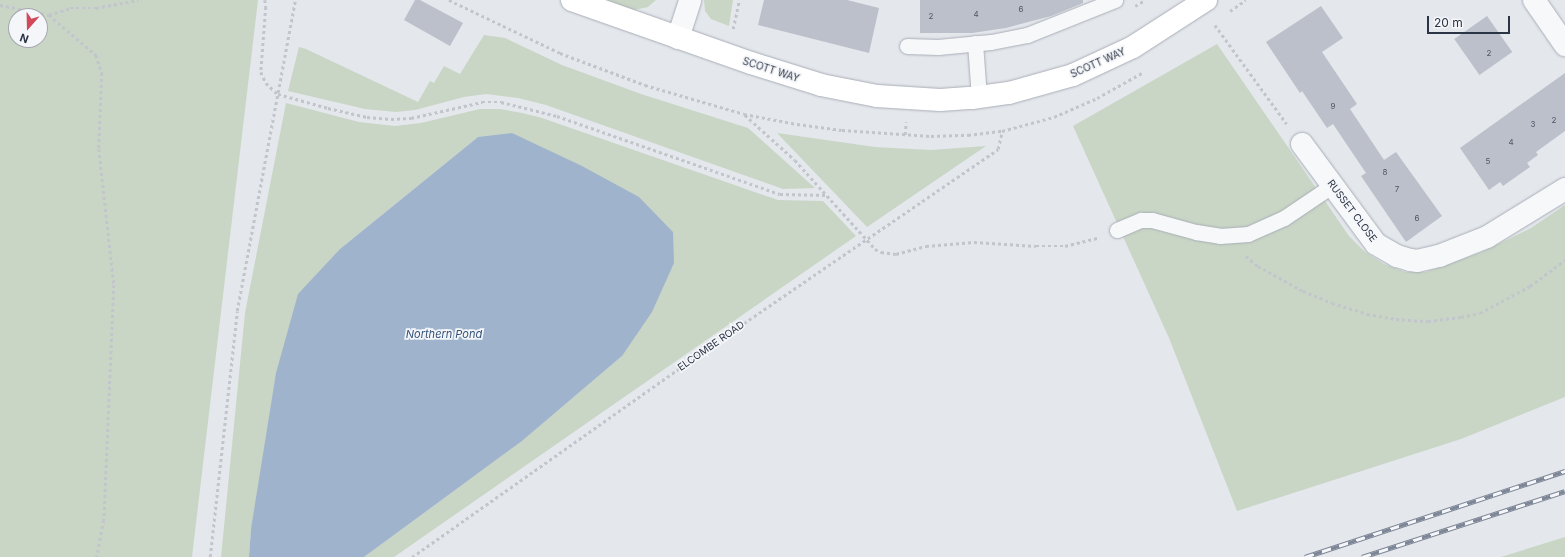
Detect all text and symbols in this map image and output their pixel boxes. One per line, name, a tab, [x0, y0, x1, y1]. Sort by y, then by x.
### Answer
house number: 6	[1019, 5, 1023, 15]
north arrow	[8, 8, 48, 48]
scale bar	[1429, 8, 1512, 34]
house number: 4	[973, 10, 979, 20]
house number: 2	[929, 12, 933, 22]
text: 20 m	[1434, 15, 1463, 30]
text: N	[18, 30, 31, 46]
street label: SCOTT WAY	[1069, 46, 1127, 80]
house number: 2	[1487, 49, 1491, 59]
street label: SCOTT WAY	[741, 55, 801, 85]
house number: 9	[1331, 102, 1335, 112]
house number: 2	[1552, 116, 1556, 126]
house number: 3	[1531, 120, 1535, 130]
house number: 4	[1508, 138, 1514, 148]
house number: 5	[1486, 157, 1490, 167]
house number: 8	[1383, 168, 1387, 178]
street label: RUSSET CLOSE	[1325, 178, 1379, 244]
house number: 7	[1395, 185, 1399, 195]
house number: 6	[1415, 214, 1419, 224]
street label: ELCOMBE ROAD	[675, 319, 747, 373]
water label: Northern Pond	[406, 327, 482, 341]

